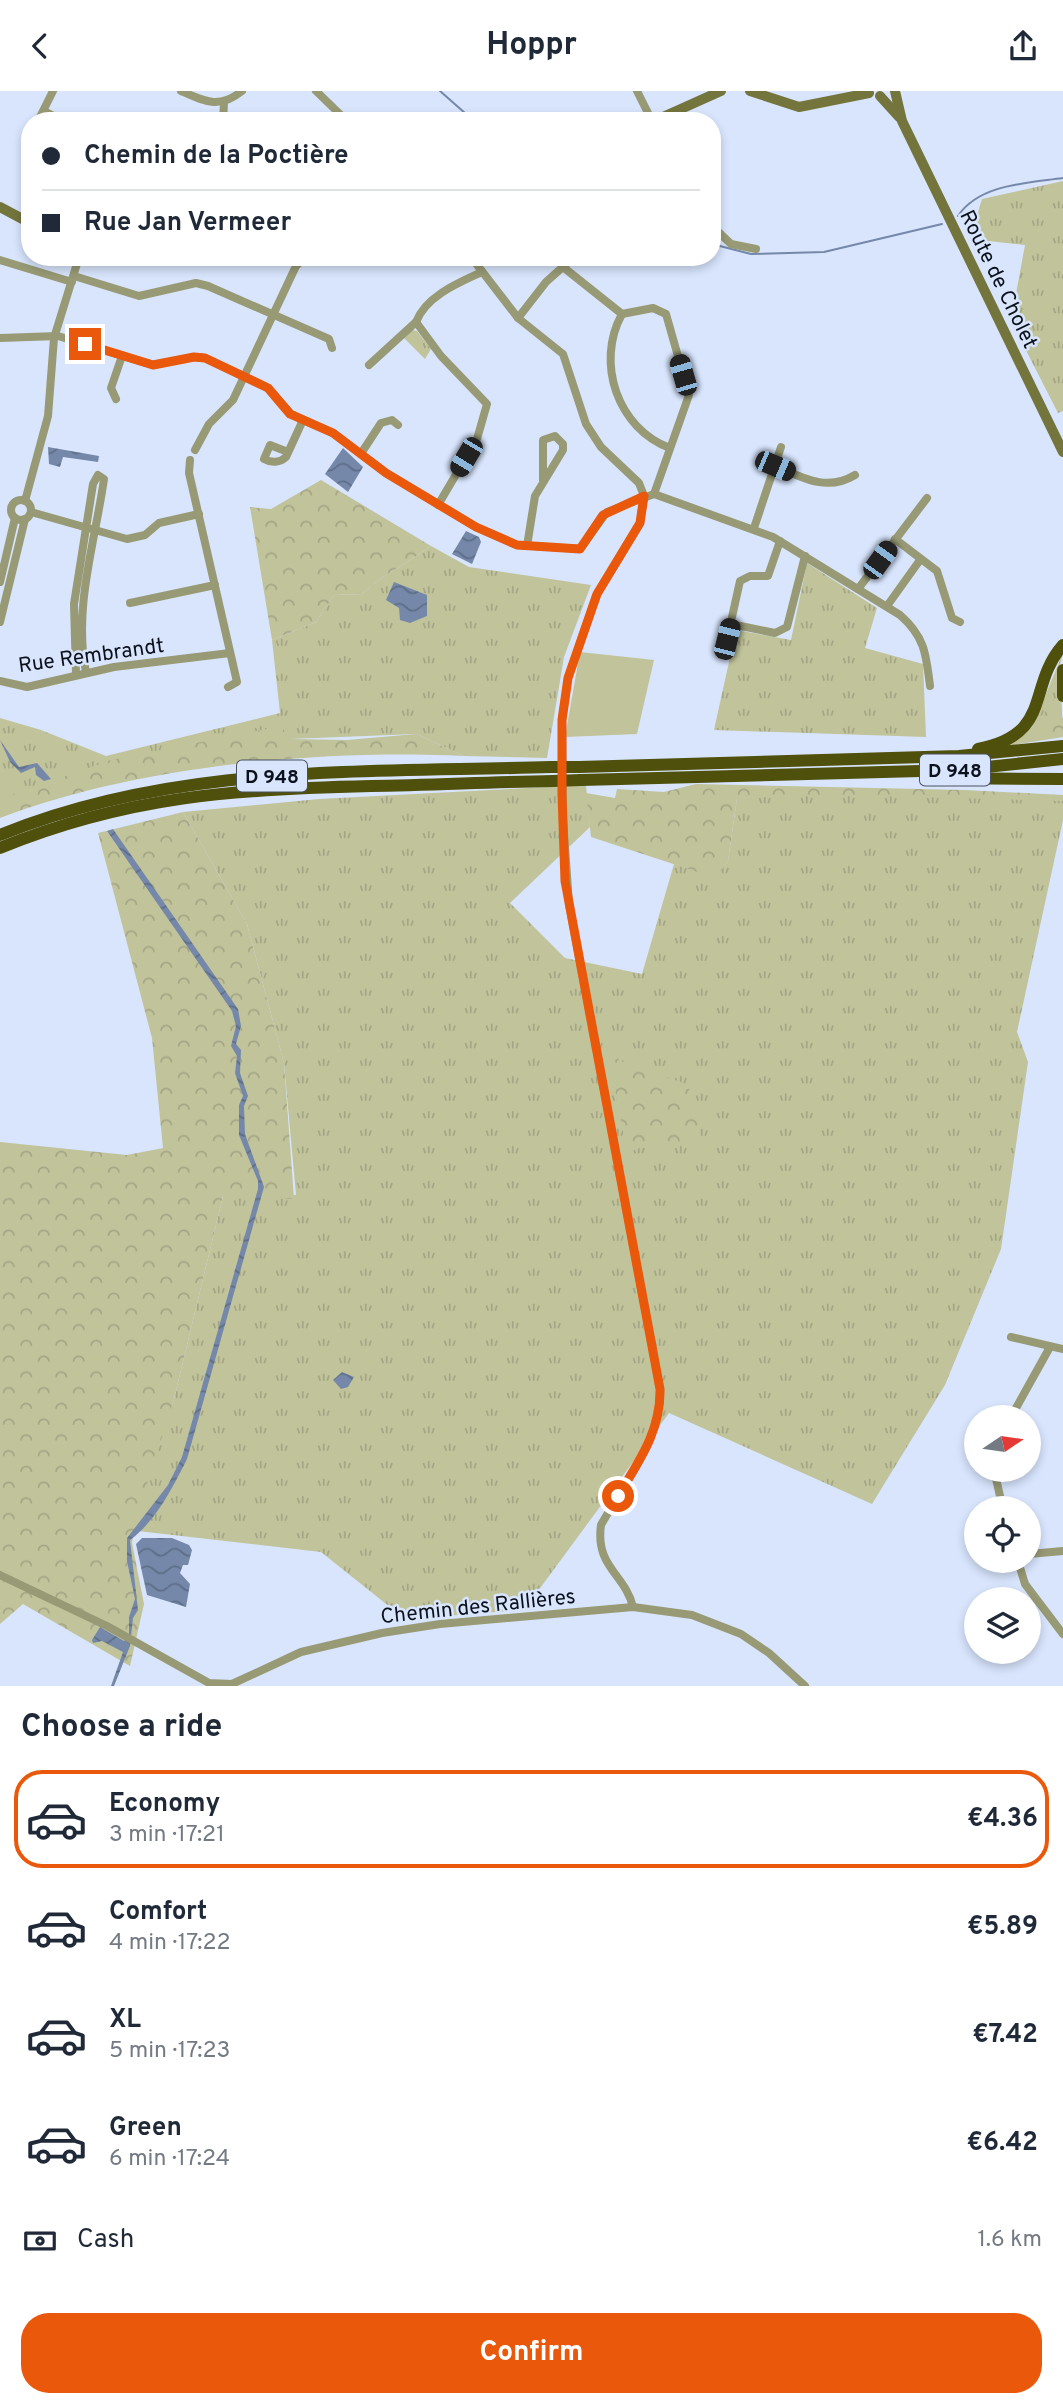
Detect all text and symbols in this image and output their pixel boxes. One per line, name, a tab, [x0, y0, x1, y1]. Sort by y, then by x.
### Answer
text: Hoppr	[486, 26, 577, 66]
icon: back	[21, 27, 59, 65]
icon: share	[1004, 27, 1042, 65]
text: Chemin de la Poctière	[84, 140, 349, 173]
street label: Route de Cholet	[952, 206, 1043, 353]
text: Rue Jan Vermeer	[84, 207, 291, 240]
route end	[69, 328, 101, 360]
car	[668, 352, 699, 398]
car	[447, 434, 486, 480]
car	[752, 448, 799, 484]
car	[860, 537, 901, 583]
car	[712, 616, 743, 662]
street label: Rue Rembrandt	[17, 633, 166, 680]
road number: D 948	[920, 755, 990, 785]
road number: D 948	[237, 761, 307, 791]
north arrow	[964, 1405, 1041, 1482]
map controls	[964, 1405, 1041, 1664]
route start	[602, 1480, 634, 1512]
button: locate	[964, 1496, 1041, 1573]
street label: Chemin des Rallières	[379, 1584, 577, 1631]
button: layers	[964, 1587, 1041, 1664]
text: Choose a ride	[21, 1708, 222, 1748]
icon: car	[25, 1788, 88, 1851]
text: Economy	[109, 1788, 220, 1821]
text: €4.36	[967, 1803, 1038, 1836]
text: 3 min · 17:21	[109, 1821, 225, 1850]
icon: car	[25, 1896, 88, 1959]
text: Comfort	[109, 1896, 207, 1929]
text: €5.89	[967, 1911, 1038, 1944]
text: 4 min · 17:22	[109, 1929, 231, 1958]
icon: car	[25, 2004, 88, 2067]
text: XL	[109, 2004, 141, 2037]
text: €7.42	[972, 2019, 1038, 2052]
text: 5 min · 17:23	[109, 2037, 230, 2066]
icon: car	[25, 2112, 88, 2175]
text: Green	[109, 2112, 182, 2145]
text: €6.42	[967, 2127, 1038, 2160]
text: 6 min · 17:24	[109, 2145, 230, 2174]
icon: cash	[21, 2222, 59, 2260]
text: Cash	[77, 2224, 134, 2257]
text: 1.6 km	[977, 2226, 1042, 2255]
button: Confirm	[21, 2313, 1042, 2393]

